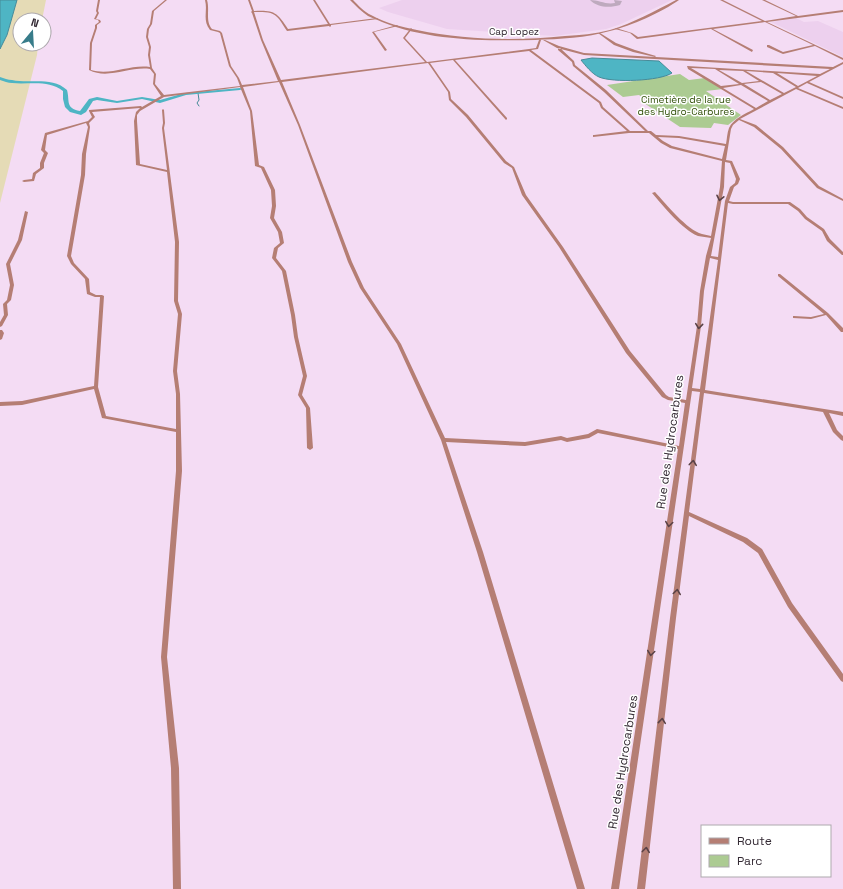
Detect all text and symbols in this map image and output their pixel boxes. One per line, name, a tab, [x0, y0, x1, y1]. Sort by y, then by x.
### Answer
north arrow	[12, 12, 52, 52]
text: N	[29, 15, 41, 30]
street label: Cap Lopez	[489, 25, 539, 38]
park label: Cimetière de la rue des Hydro-Carbures	[638, 93, 734, 118]
one-way arrow	[716, 195, 724, 201]
one-way arrow	[694, 323, 703, 329]
street label: Rue des Hydrocarbures	[653, 374, 687, 510]
one-way arrow	[689, 460, 698, 466]
one-way arrow	[665, 521, 674, 527]
one-way arrow	[672, 589, 681, 595]
one-way arrow	[647, 650, 656, 656]
street label: Rue des Hydrocarbures	[605, 694, 641, 830]
one-way arrow	[657, 718, 666, 724]
legend	[701, 825, 831, 877]
text: Route	[737, 833, 772, 849]
one-way arrow	[641, 847, 650, 853]
text: Parc	[737, 853, 762, 869]

